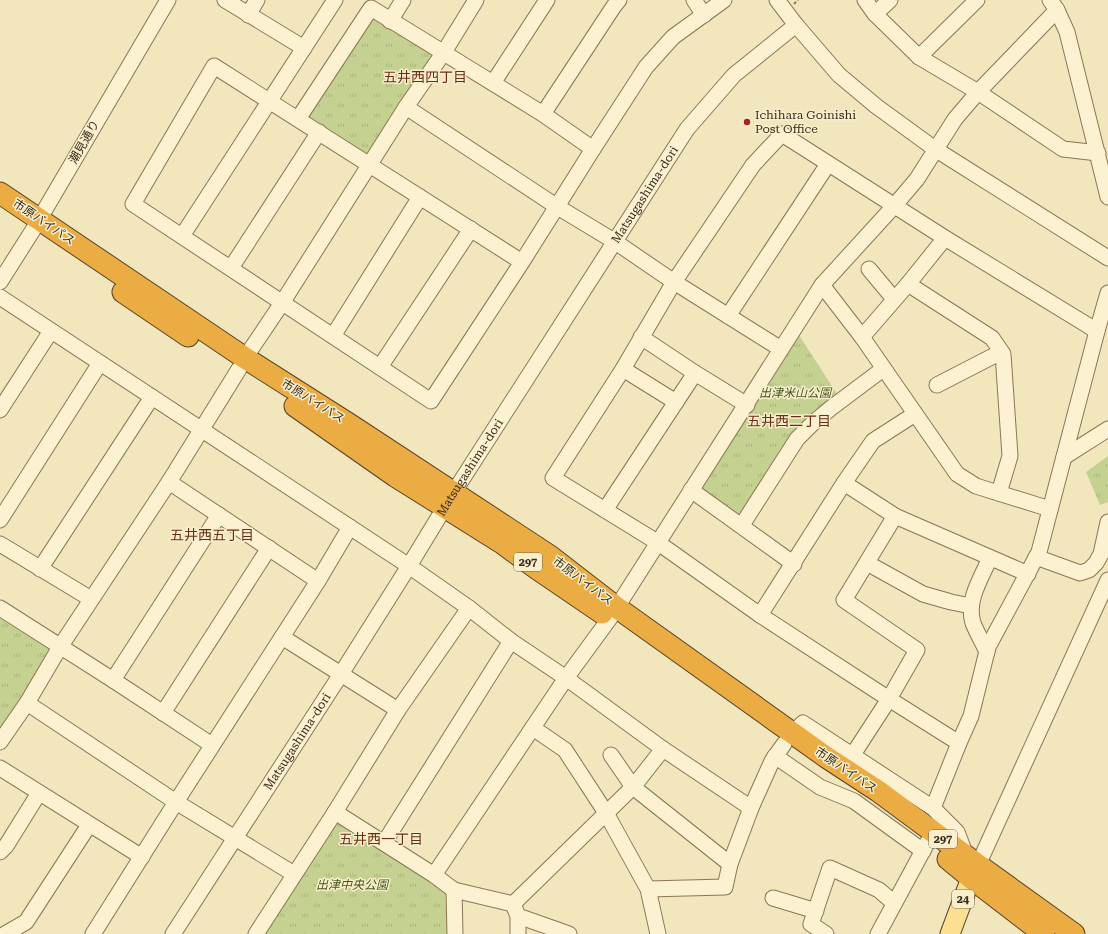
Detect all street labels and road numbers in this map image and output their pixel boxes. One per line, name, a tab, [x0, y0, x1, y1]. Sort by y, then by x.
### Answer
street label: 潮見通り	[66, 118, 102, 166]
street label: Matsugashima-dori	[609, 144, 681, 246]
street label: 市原バイパス	[10, 196, 78, 248]
street label: 市原バイパス	[279, 376, 347, 426]
street label: Matsugashima-dori	[434, 416, 506, 519]
road number: 297	[514, 553, 542, 571]
street label: 市原バイパス	[550, 554, 616, 608]
street label: Matsugashima-dori	[261, 691, 334, 793]
street label: 市原バイパス	[812, 744, 880, 796]
road number: 297	[929, 830, 957, 848]
road number: 24	[952, 890, 974, 908]

